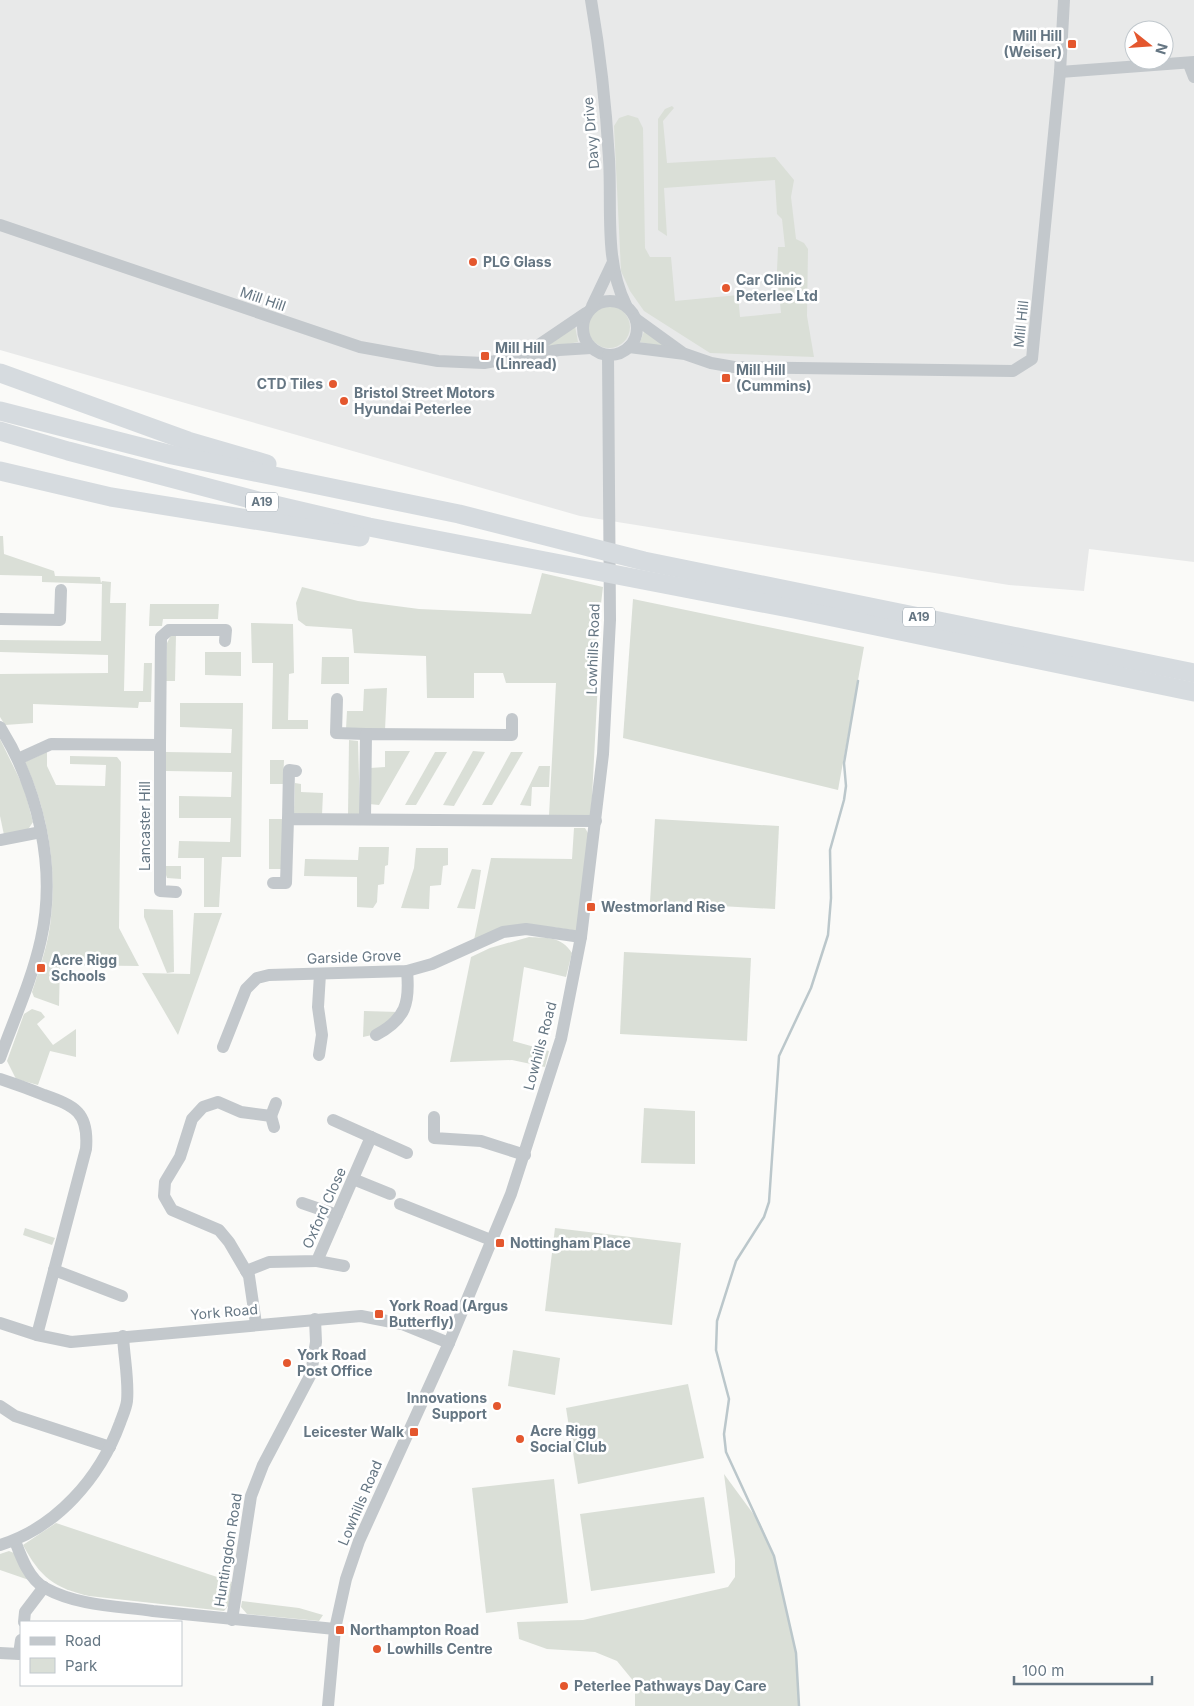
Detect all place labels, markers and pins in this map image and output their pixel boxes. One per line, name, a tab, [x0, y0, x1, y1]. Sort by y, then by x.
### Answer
place label: Mill Hill (Weiser)	[1004, 27, 1062, 60]
marker: Mill Hill (Weiser)	[1066, 38, 1078, 50]
place label: PLG Glass	[483, 253, 552, 270]
marker: PLG Glass	[467, 256, 479, 268]
place label: Car Clinic Peterlee Ltd	[736, 271, 818, 304]
marker: Car Clinic Peterlee Ltd	[720, 282, 732, 294]
place label: Mill Hill (Linread)	[495, 339, 557, 372]
marker: Mill Hill (Linread)	[479, 350, 491, 362]
place label: Mill Hill (Cummins)	[736, 361, 812, 394]
marker: Mill Hill (Cummins)	[720, 372, 732, 384]
place label: CTD Tiles	[257, 375, 323, 392]
marker: CTD Tiles	[327, 378, 339, 390]
place label: Bristol Street Motors Hyundai Peterlee	[354, 384, 495, 417]
marker: Bristol Street Motors Hyundai Peterlee	[338, 395, 350, 407]
place label: Westmorland Rise	[601, 898, 725, 915]
marker: Westmorland Rise	[585, 901, 597, 913]
place label: Acre Rigg Schools	[51, 951, 117, 984]
marker: Acre Rigg Schools	[35, 962, 47, 974]
place label: Nottingham Place	[510, 1234, 631, 1251]
marker: Nottingham Place	[494, 1237, 506, 1249]
place label: York Road (Argus Butterfly)	[389, 1297, 508, 1330]
marker: York Road (Argus Butterfly)	[373, 1308, 385, 1320]
place label: York Road Post Office	[297, 1346, 373, 1379]
marker: York Road Post Office	[281, 1357, 293, 1369]
place label: Innovations Support	[407, 1389, 487, 1422]
marker: Innovations Support	[491, 1400, 503, 1412]
place label: Acre Rigg Social Club	[530, 1422, 607, 1455]
place label: Leicester Walk	[303, 1423, 405, 1440]
marker: Leicester Walk	[408, 1426, 420, 1438]
marker: Acre Rigg Social Club	[514, 1433, 526, 1445]
place label: Northampton Road	[350, 1621, 479, 1638]
marker: Northampton Road	[334, 1624, 346, 1636]
place label: Lowhills Centre	[387, 1640, 493, 1657]
marker: Lowhills Centre	[371, 1643, 383, 1655]
place label: Peterlee Pathways Day Care	[574, 1677, 767, 1694]
marker: Peterlee Pathways Day Care	[558, 1680, 570, 1692]

